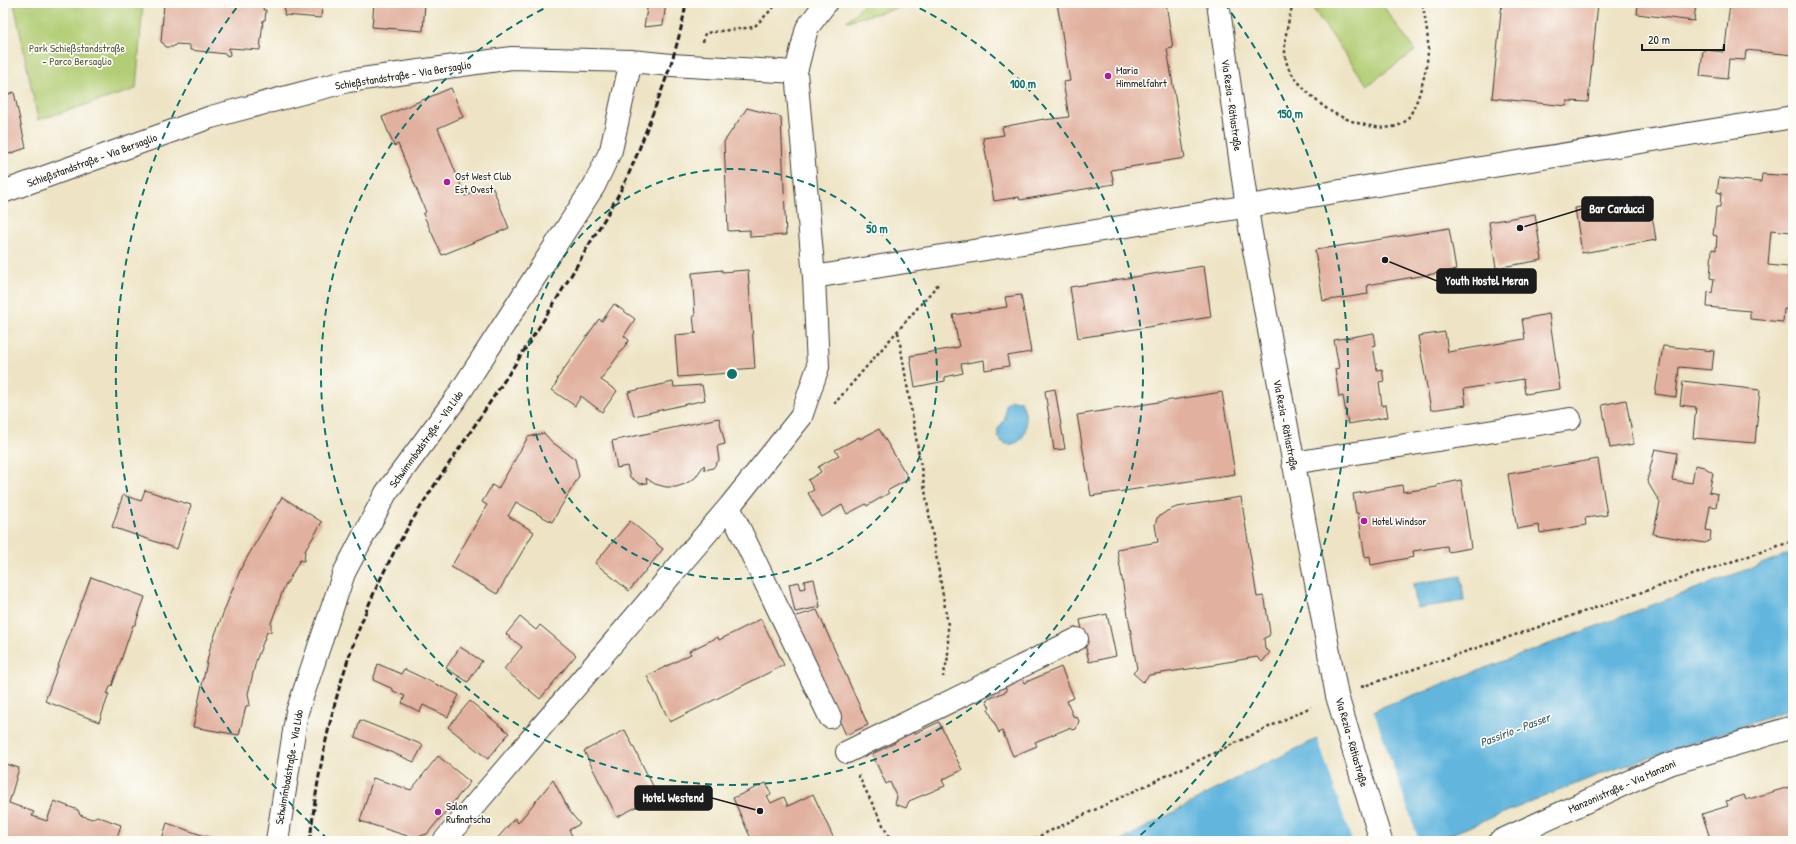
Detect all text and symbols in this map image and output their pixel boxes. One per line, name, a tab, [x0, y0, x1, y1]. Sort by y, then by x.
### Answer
scale bar	[1642, 26, 1724, 52]
text: 20 m	[1648, 31, 1670, 48]
park label: Park Schießstandstraße - Parco Bersaglio	[29, 41, 126, 68]
street label: Schießstandstraße - Via Bersaglio	[334, 57, 473, 93]
street label: Via Rezia - Rätiastraße	[1219, 58, 1245, 152]
place label: Maria Himmelfahrt	[1116, 63, 1167, 90]
marker: Maria Himmelfahrt	[1103, 71, 1113, 81]
text: 100 m	[1010, 75, 1036, 92]
text: 150 m	[1277, 105, 1303, 122]
street label: Schießstandstraße - Via Bersaglio	[25, 130, 159, 190]
place label: Ost West Club Est Ovest	[455, 169, 512, 196]
marker: Ost West Club Est Ovest	[442, 177, 452, 187]
callout: Bar Carducci	[1582, 197, 1653, 221]
text: Bar Carducci	[1589, 200, 1645, 217]
text: 50 m	[866, 220, 888, 237]
callout: Youth Hostel Meran	[1437, 269, 1536, 293]
text: Youth Hostel Meran	[1444, 272, 1529, 289]
centre of rings	[725, 367, 739, 381]
street label: Via Rezia - Rätiastraße	[1270, 378, 1302, 472]
street label: Schwimmbadstraße - Via Lido	[386, 387, 466, 490]
place label: Hotel Windsor	[1372, 514, 1427, 528]
marker: Hotel Windsor	[1359, 516, 1369, 526]
street label: Via Rezia - Rätiastraße	[1333, 696, 1372, 789]
street label: Schwimmbadstraße - Via Lido	[272, 708, 306, 826]
water label: Passirio - Passer	[1477, 708, 1554, 751]
street label: Manzonistraße - Via Manzoni	[1566, 756, 1678, 816]
callout: Hotel Westend	[635, 786, 712, 810]
text: Hotel Westend	[642, 789, 704, 806]
place label: Salon Rufinatscha	[446, 799, 491, 826]
marker: Salon Rufinatscha	[433, 807, 443, 817]

